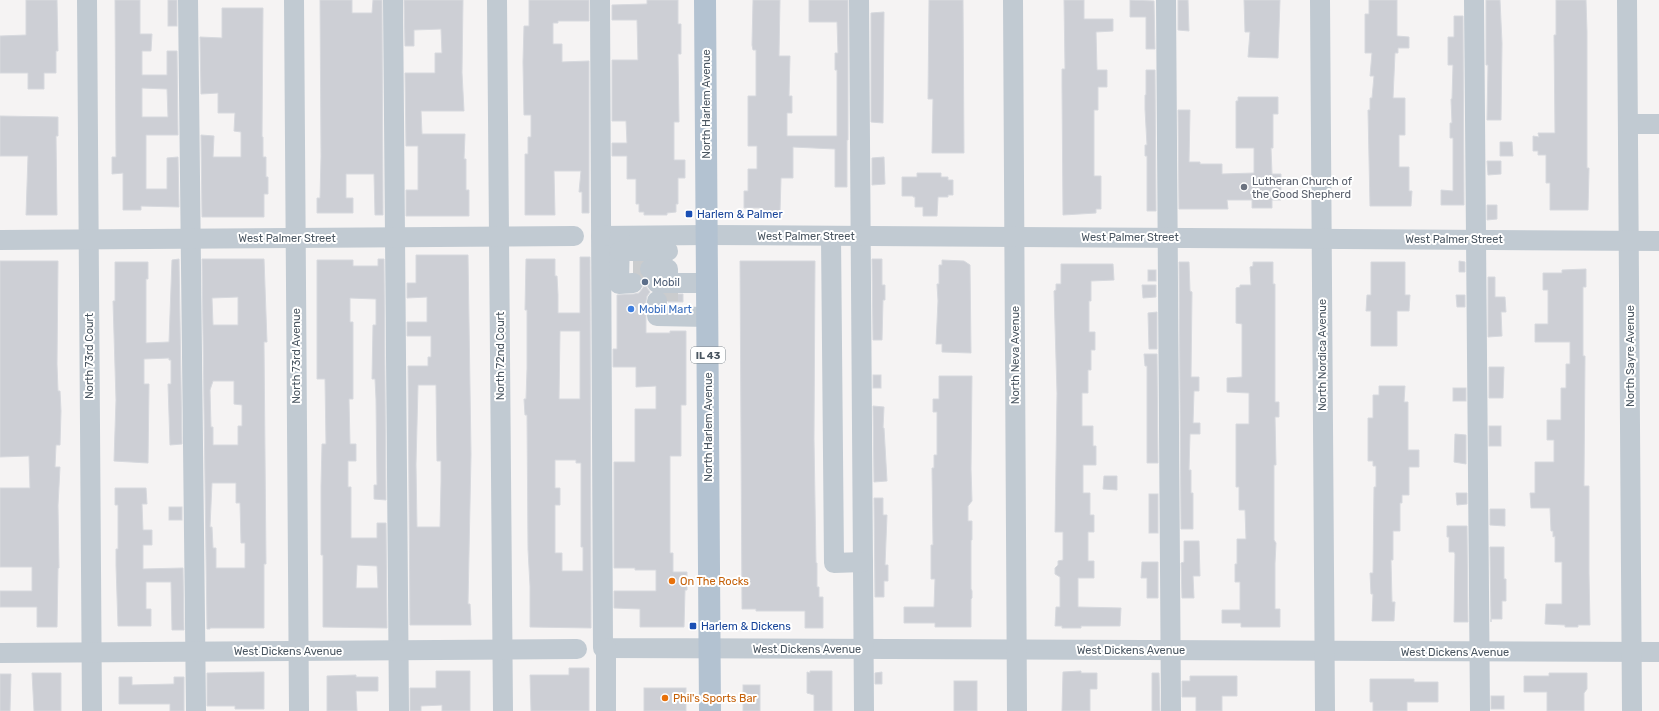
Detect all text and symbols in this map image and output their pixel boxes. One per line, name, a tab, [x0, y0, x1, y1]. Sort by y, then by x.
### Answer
street label: North Harlem Avenue	[700, 49, 713, 159]
place label: Lutheran Church of the Good Shepherd	[1252, 175, 1353, 201]
marker: Lutheran Church of the Good Shepherd	[1239, 182, 1249, 192]
place label: Harlem & Palmer	[697, 208, 783, 221]
marker: Harlem & Palmer	[684, 209, 694, 219]
street label: West Palmer Street	[757, 230, 855, 243]
street label: West Palmer Street	[1081, 231, 1179, 244]
street label: West Palmer Street	[238, 232, 336, 245]
street label: West Palmer Street	[1405, 233, 1503, 246]
place label: Mobil	[653, 276, 680, 289]
marker: Mobil	[640, 277, 650, 287]
street label: North Nordica Avenue	[1316, 299, 1329, 411]
place label: Mobil Mart	[639, 303, 693, 316]
marker: Mobil Mart	[626, 304, 636, 314]
street label: North Sayre Avenue	[1624, 305, 1637, 407]
street label: North Neva Avenue	[1009, 306, 1022, 404]
street label: North 73rd Avenue	[290, 308, 303, 404]
street label: North 72nd Court	[494, 311, 507, 400]
street label: North 73rd Court	[83, 312, 96, 399]
road number: IL 43	[691, 347, 725, 363]
street label: North Harlem Avenue	[702, 372, 715, 482]
place label: On The Rocks	[680, 575, 749, 588]
marker: On The Rocks	[667, 576, 677, 586]
place label: Harlem & Dickens	[701, 620, 791, 633]
marker: Harlem & Dickens	[688, 621, 698, 631]
street label: West Dickens Avenue	[753, 643, 861, 656]
street label: West Dickens Avenue	[1077, 644, 1185, 657]
street label: West Dickens Avenue	[234, 645, 342, 658]
street label: West Dickens Avenue	[1401, 646, 1509, 659]
place label: Phil's Sports Bar	[673, 692, 757, 705]
marker: Phil's Sports Bar	[660, 693, 670, 703]

